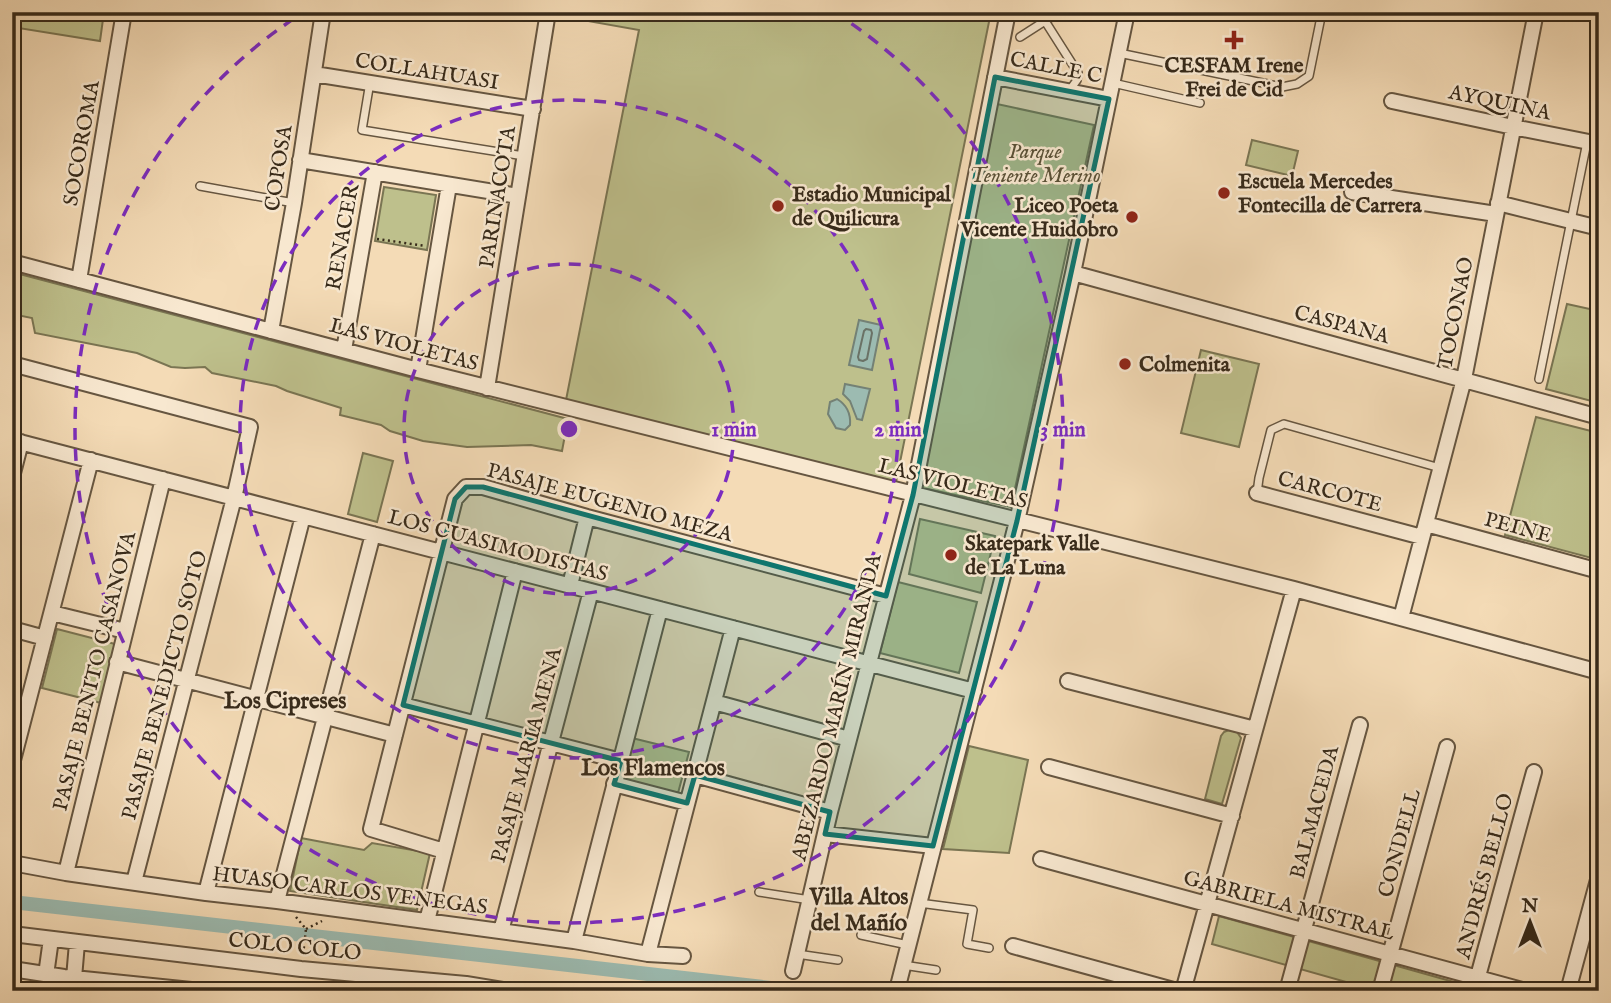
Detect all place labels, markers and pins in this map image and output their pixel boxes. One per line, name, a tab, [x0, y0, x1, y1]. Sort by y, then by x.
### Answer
marker: CESFAM Irene Frei de Cid	[1224, 30, 1244, 50]
place label: CESFAM Irene Frei de Cid	[1165, 53, 1304, 104]
place label: Escuela Mercedes Fontecilla de Carrera	[1238, 169, 1422, 220]
place label: Estadio Municipal de Quilicura	[792, 182, 952, 233]
marker: Escuela Mercedes Fontecilla de Carrera	[1216, 185, 1232, 201]
place label: Liceo Poeta Vicente Huidobro	[960, 193, 1119, 244]
marker: Estadio Municipal de Quilicura	[770, 198, 786, 214]
marker: Liceo Poeta Vicente Huidobro	[1124, 209, 1140, 225]
place label: Colmenita	[1139, 352, 1231, 379]
marker: Colmenita	[1117, 356, 1133, 372]
centre of rings	[557, 417, 581, 441]
place label: Skatepark Valle de La Luna	[965, 531, 1100, 582]
marker: Skatepark Valle de La Luna	[943, 547, 959, 563]

